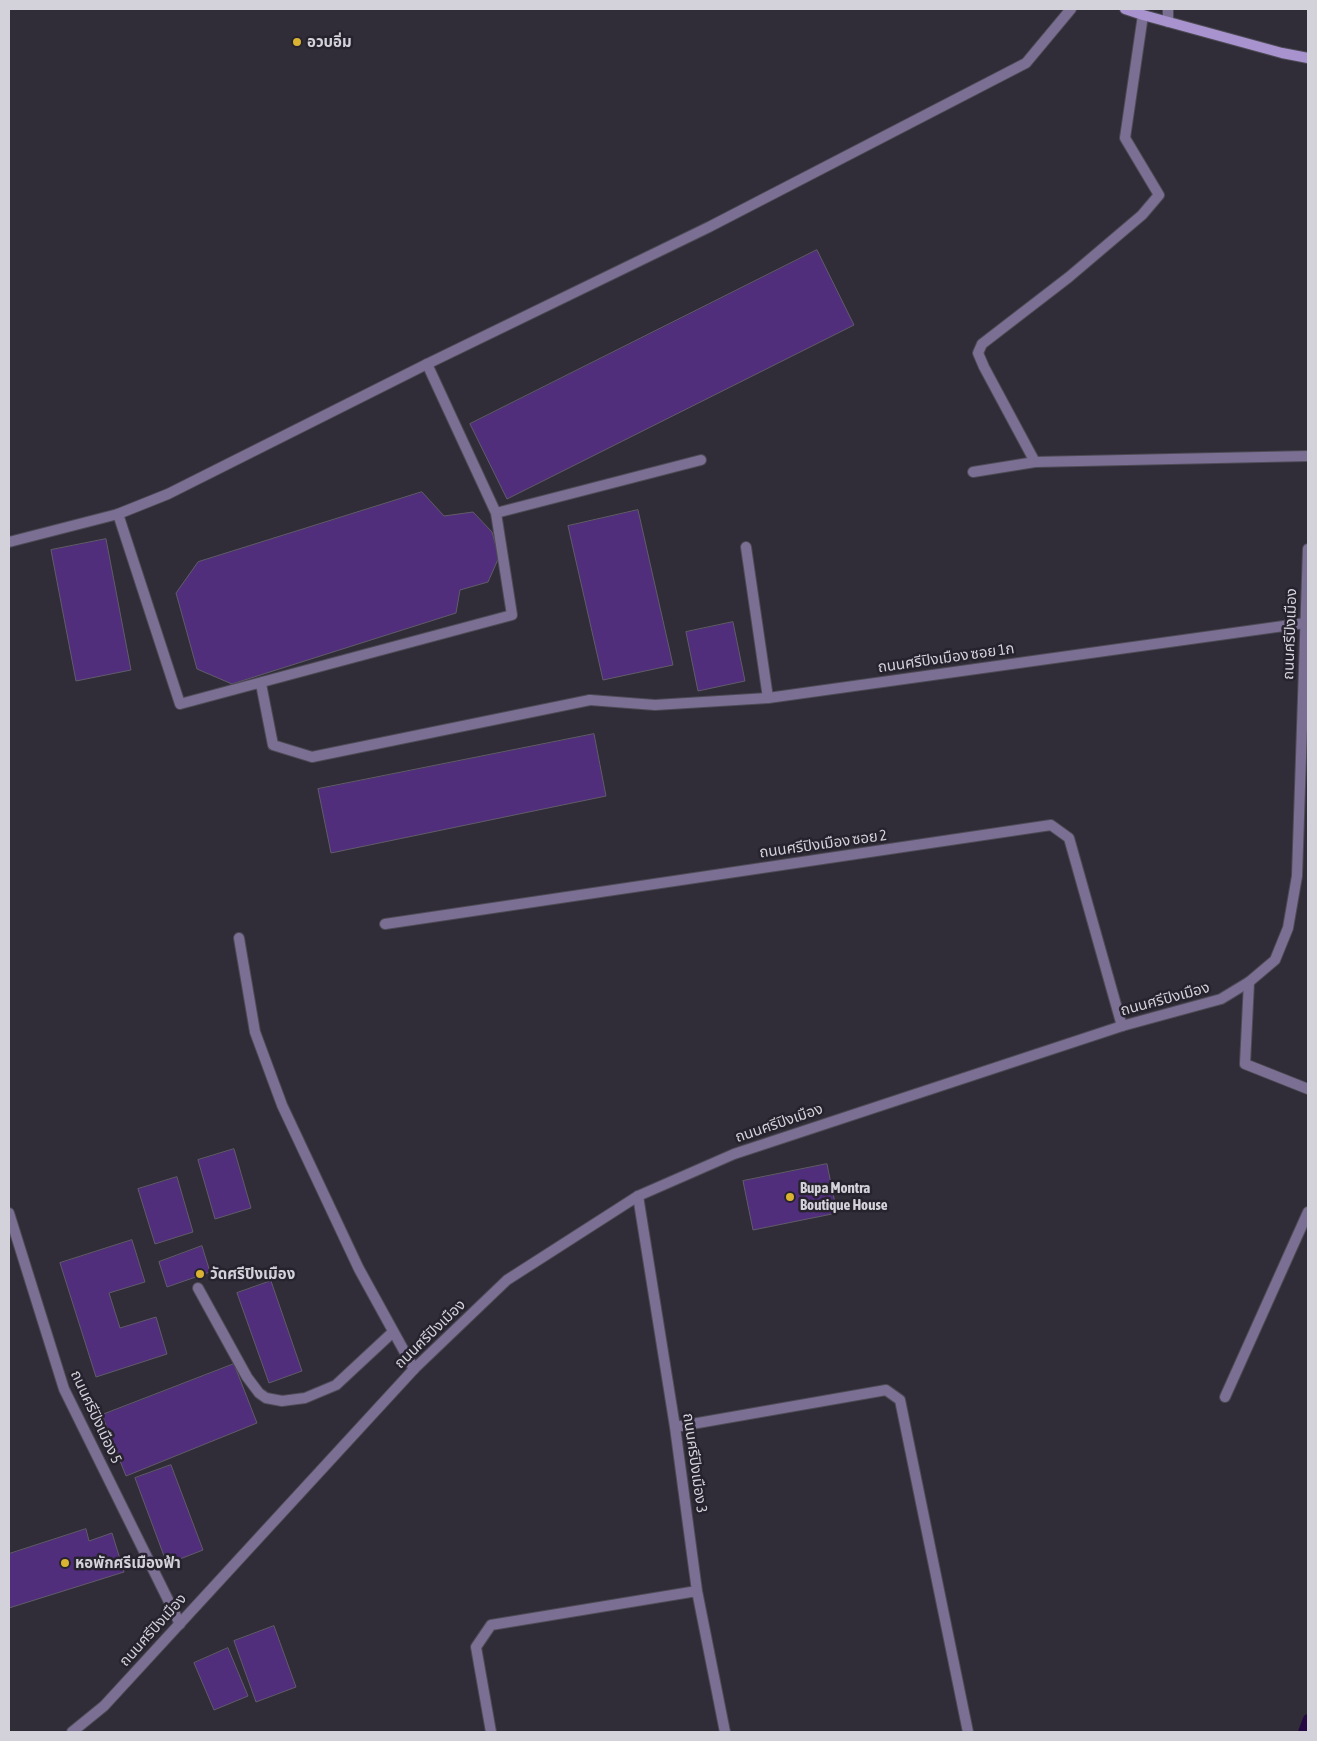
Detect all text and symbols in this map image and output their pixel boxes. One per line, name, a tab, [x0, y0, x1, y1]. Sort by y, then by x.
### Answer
place label: อวบอิ่ม	[307, 33, 352, 51]
marker: อวบอิ่ม	[291, 36, 303, 48]
street label: ถนนศรีปิงเมือง	[1279, 588, 1301, 680]
street label: ถนนศรีปิงเมือง ซอย 1ก	[877, 640, 1015, 676]
street label: ถนนศรีปิงเมือง ซอย 2	[758, 826, 888, 862]
street label: ถนนศรีปิงเมือง	[1118, 978, 1212, 1020]
street label: ถนนศรีปิงเมือง	[733, 1100, 825, 1146]
place label: Bupa Montra Boutique House	[800, 1179, 888, 1214]
marker: Bupa Montra Boutique House	[784, 1191, 796, 1203]
place label: วัดศรีปิงเมือง	[210, 1265, 295, 1283]
marker: วัดศรีปิงเมือง	[194, 1268, 206, 1280]
street label: ถนนศรีปิงเมือง	[391, 1296, 469, 1372]
street label: ถนนศรีปิงเมือง 5	[67, 1368, 125, 1466]
street label: ถนนศรีปิงเมือง 3	[679, 1412, 711, 1514]
place label: หอพักศรีเมืองฟ้า	[75, 1554, 181, 1572]
marker: หอพักศรีเมืองฟ้า	[59, 1557, 71, 1569]
street label: ถนนศรีปิงเมือง	[116, 1590, 190, 1670]

